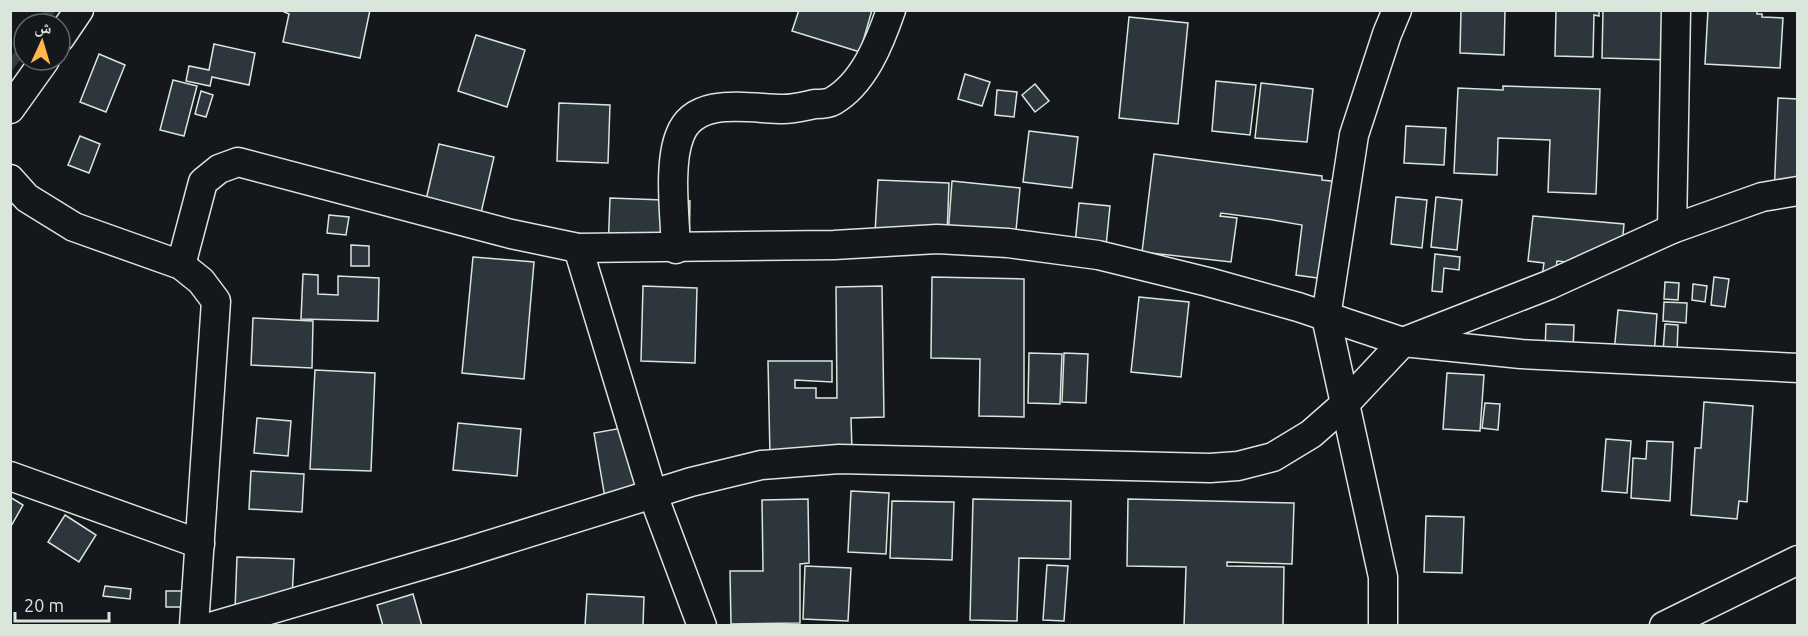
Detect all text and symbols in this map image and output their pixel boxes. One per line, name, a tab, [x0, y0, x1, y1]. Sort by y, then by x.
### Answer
north arrow	[12, 12, 72, 72]
text: ش	[34, 17, 52, 38]
scale bar	[15, 585, 110, 623]
text: 20 m	[24, 595, 64, 615]

